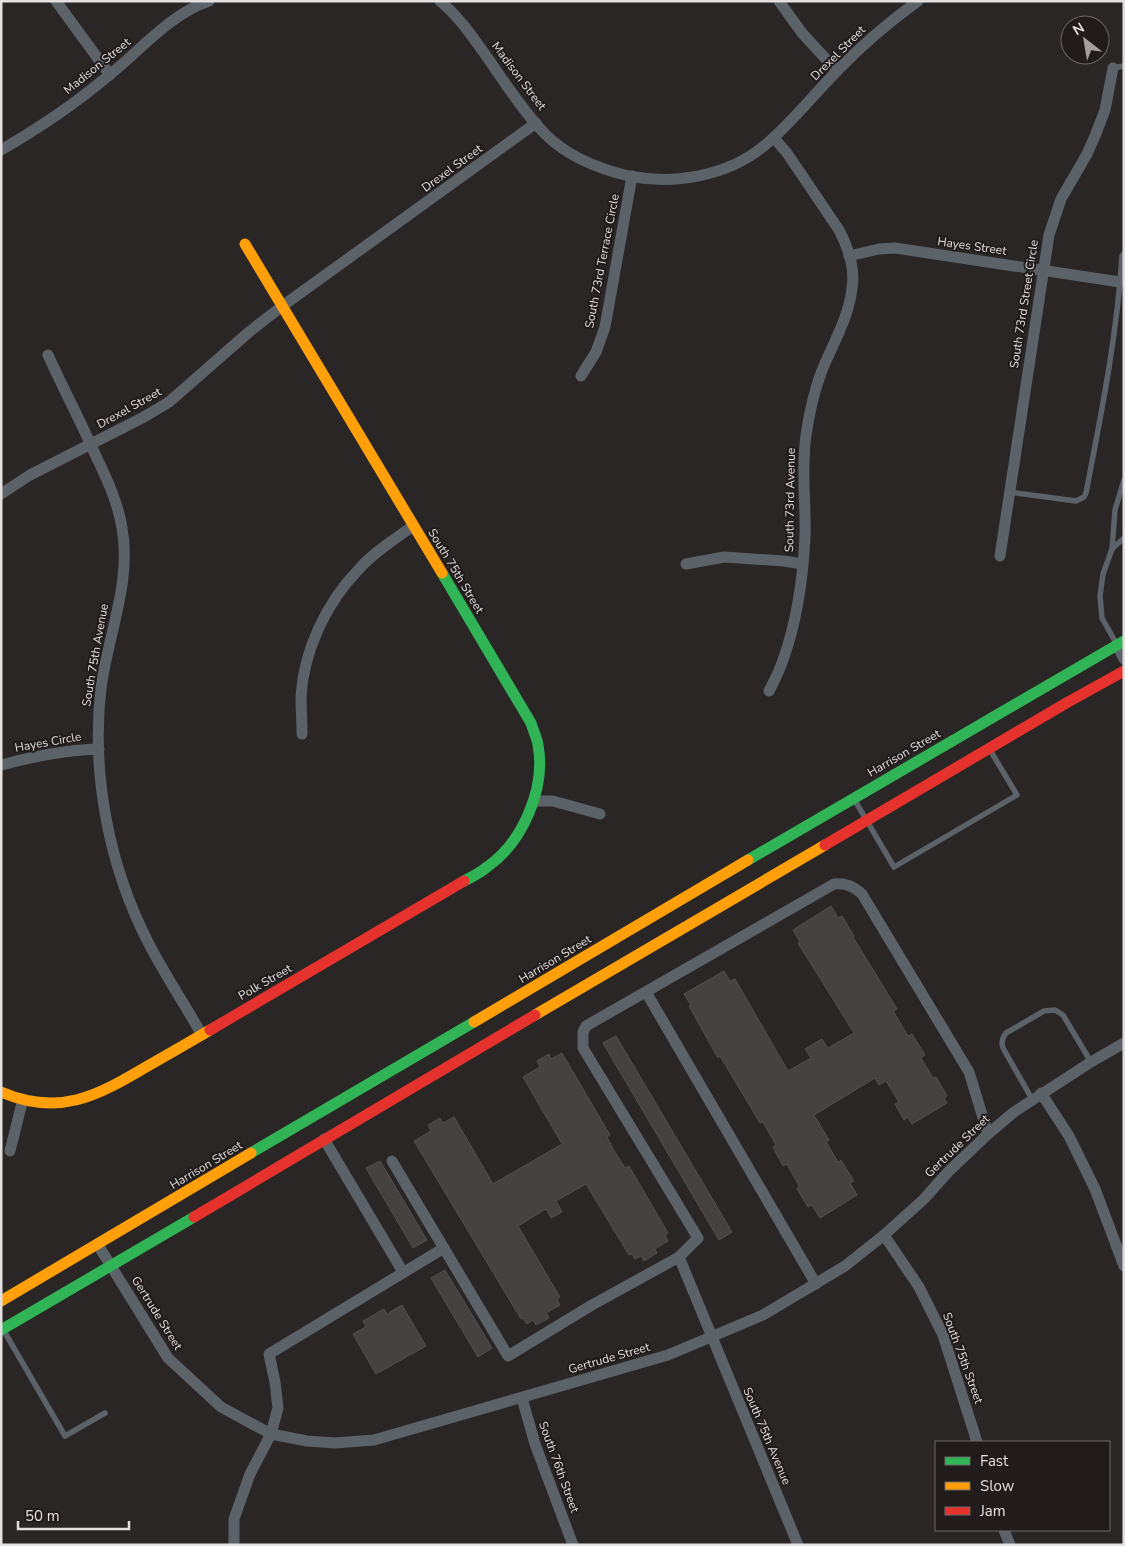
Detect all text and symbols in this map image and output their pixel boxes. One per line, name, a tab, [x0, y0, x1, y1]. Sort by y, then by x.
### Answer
north arrow	[1060, 15, 1110, 65]
text: N	[1069, 18, 1088, 40]
street label: Drexel Street	[807, 22, 869, 84]
street label: Madison Street	[60, 34, 134, 98]
street label: Madison Street	[488, 39, 550, 114]
street label: Drexel Street	[418, 140, 486, 195]
street label: South 73rd Terrace Circle	[581, 192, 623, 330]
street label: Hayes Street	[936, 233, 1008, 259]
street label: South 73rd Street Circle	[1006, 239, 1042, 369]
street label: Drexel Street	[94, 383, 165, 432]
street label: South 73rd Avenue	[781, 448, 799, 552]
street label: South 75th Street	[424, 526, 488, 617]
street label: South 75th Avenue	[78, 602, 112, 708]
street label: Harrison Street	[865, 725, 944, 780]
street label: Hayes Circle	[13, 728, 83, 756]
street label: Harrison Street	[516, 931, 595, 987]
street label: Polk Street	[235, 960, 295, 1004]
street label: Gertrude Street	[921, 1110, 993, 1181]
street label: Harrison Street	[167, 1137, 246, 1193]
street label: Gertrude Street	[128, 1273, 186, 1354]
street label: South 75th Street	[939, 1310, 987, 1407]
street label: Gertrude Street	[566, 1338, 652, 1377]
street label: South 75th Avenue	[739, 1385, 795, 1487]
street label: South 76th Street	[535, 1419, 583, 1516]
legend	[935, 1441, 1110, 1531]
text: Fast	[980, 1451, 1009, 1471]
text: Slow	[980, 1476, 1015, 1496]
scale bar	[18, 1498, 129, 1530]
text: Jam	[979, 1501, 1006, 1521]
text: 50 m	[25, 1506, 60, 1526]

